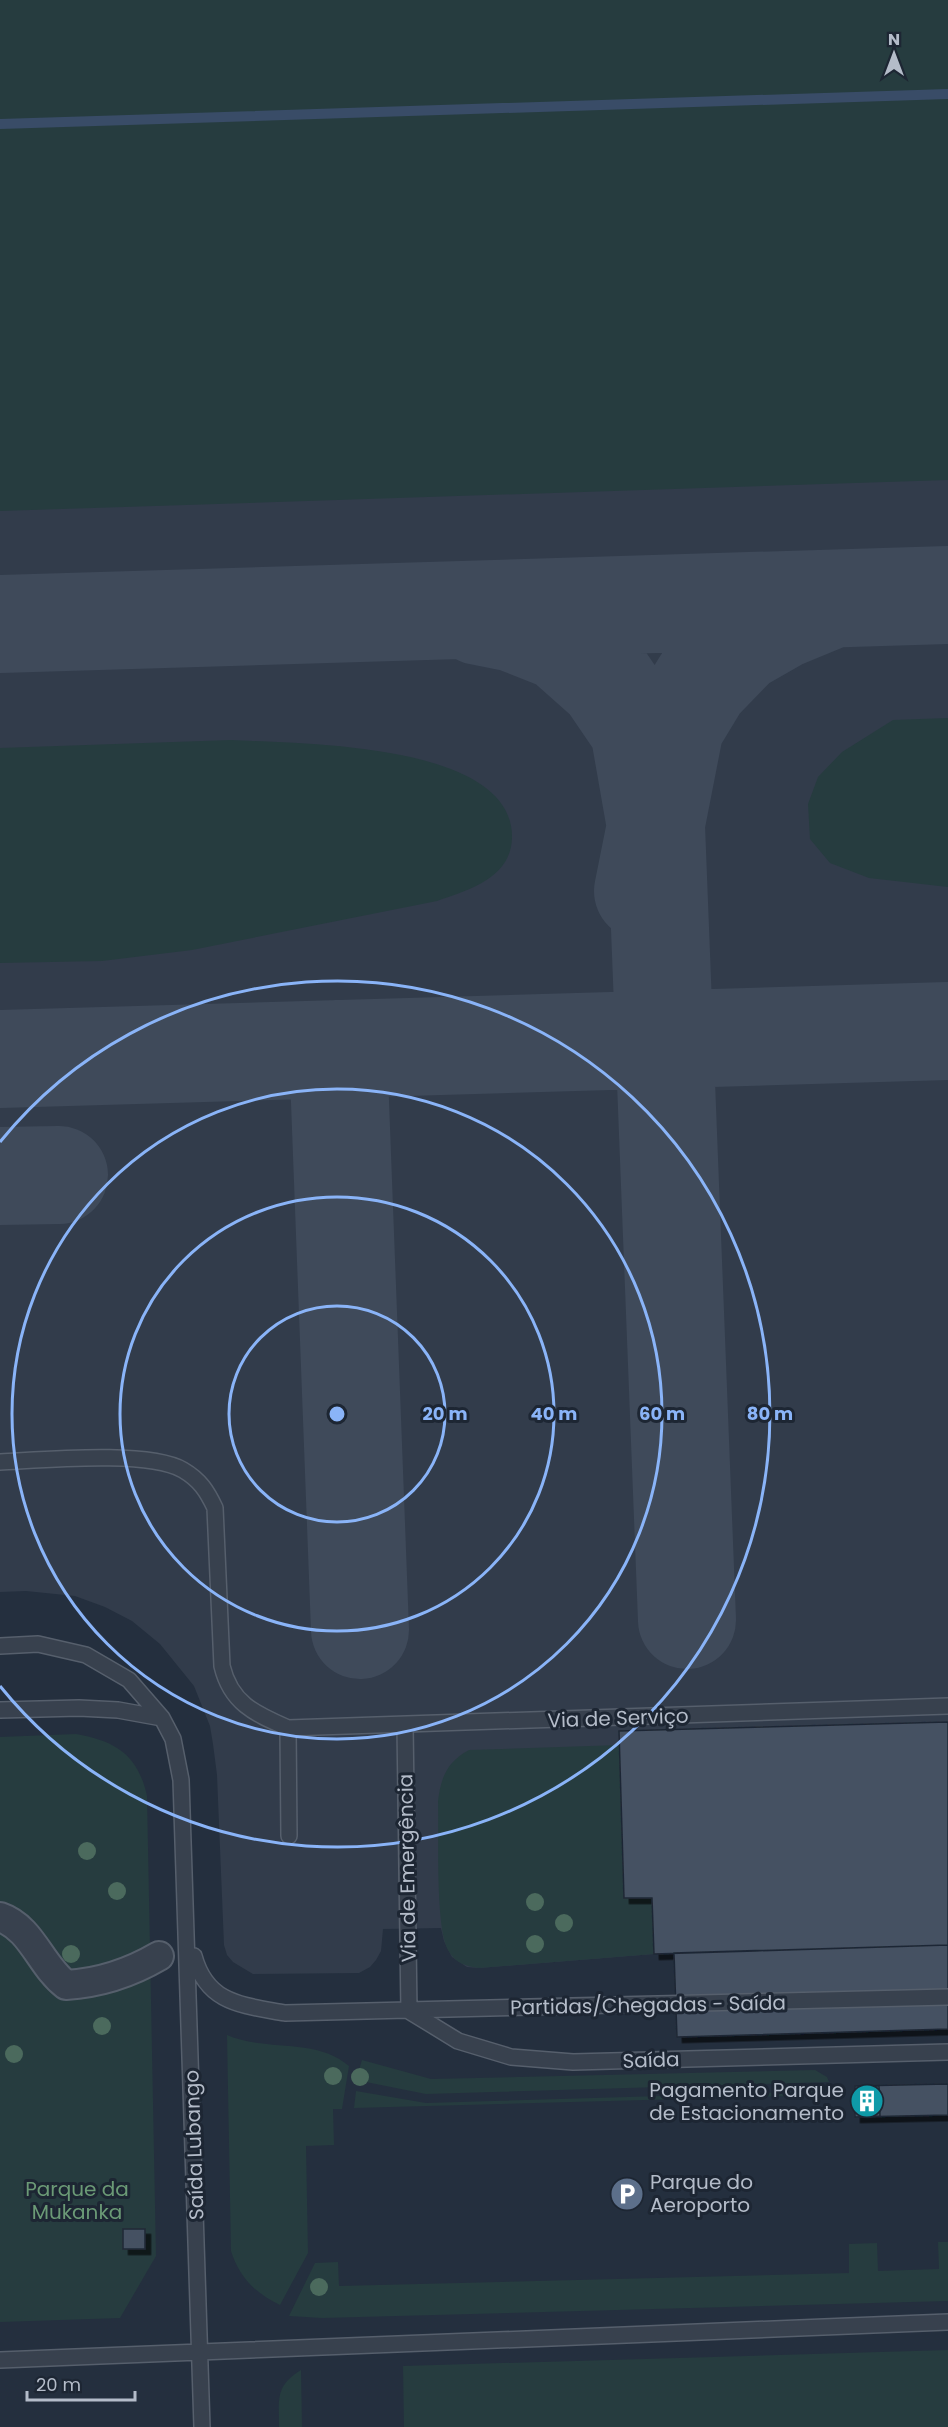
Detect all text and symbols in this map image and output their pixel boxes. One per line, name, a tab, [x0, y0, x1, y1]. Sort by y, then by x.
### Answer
north arrow	[864, 24, 924, 84]
text: N	[888, 28, 900, 51]
text: 20 m	[423, 1401, 467, 1426]
text: 40 m	[531, 1401, 577, 1426]
text: 60 m	[639, 1401, 685, 1426]
text: 80 m	[747, 1401, 793, 1426]
centre of rings	[327, 1404, 347, 1424]
street label: Via de Serviço	[547, 1702, 689, 1734]
street label: Via de Emergência	[391, 1773, 423, 1963]
street label: Partidas/Chegadas - Saída	[510, 1989, 786, 2021]
street label: Saída	[622, 2045, 680, 2075]
street label: Saída Lubango	[177, 2069, 211, 2221]
place label: Pagamento Parque de Estacionamento	[649, 2076, 844, 2127]
building icon: Pagamento Parque de Estacionamento	[849, 2083, 885, 2119]
place label: Parque do Aeroporto	[650, 2168, 753, 2219]
park label: Parque da Mukanka	[25, 2175, 129, 2226]
parking icon: Parque do Aeroporto	[609, 2176, 645, 2212]
scale bar	[27, 2364, 135, 2402]
text: 20 m	[36, 2372, 81, 2397]

